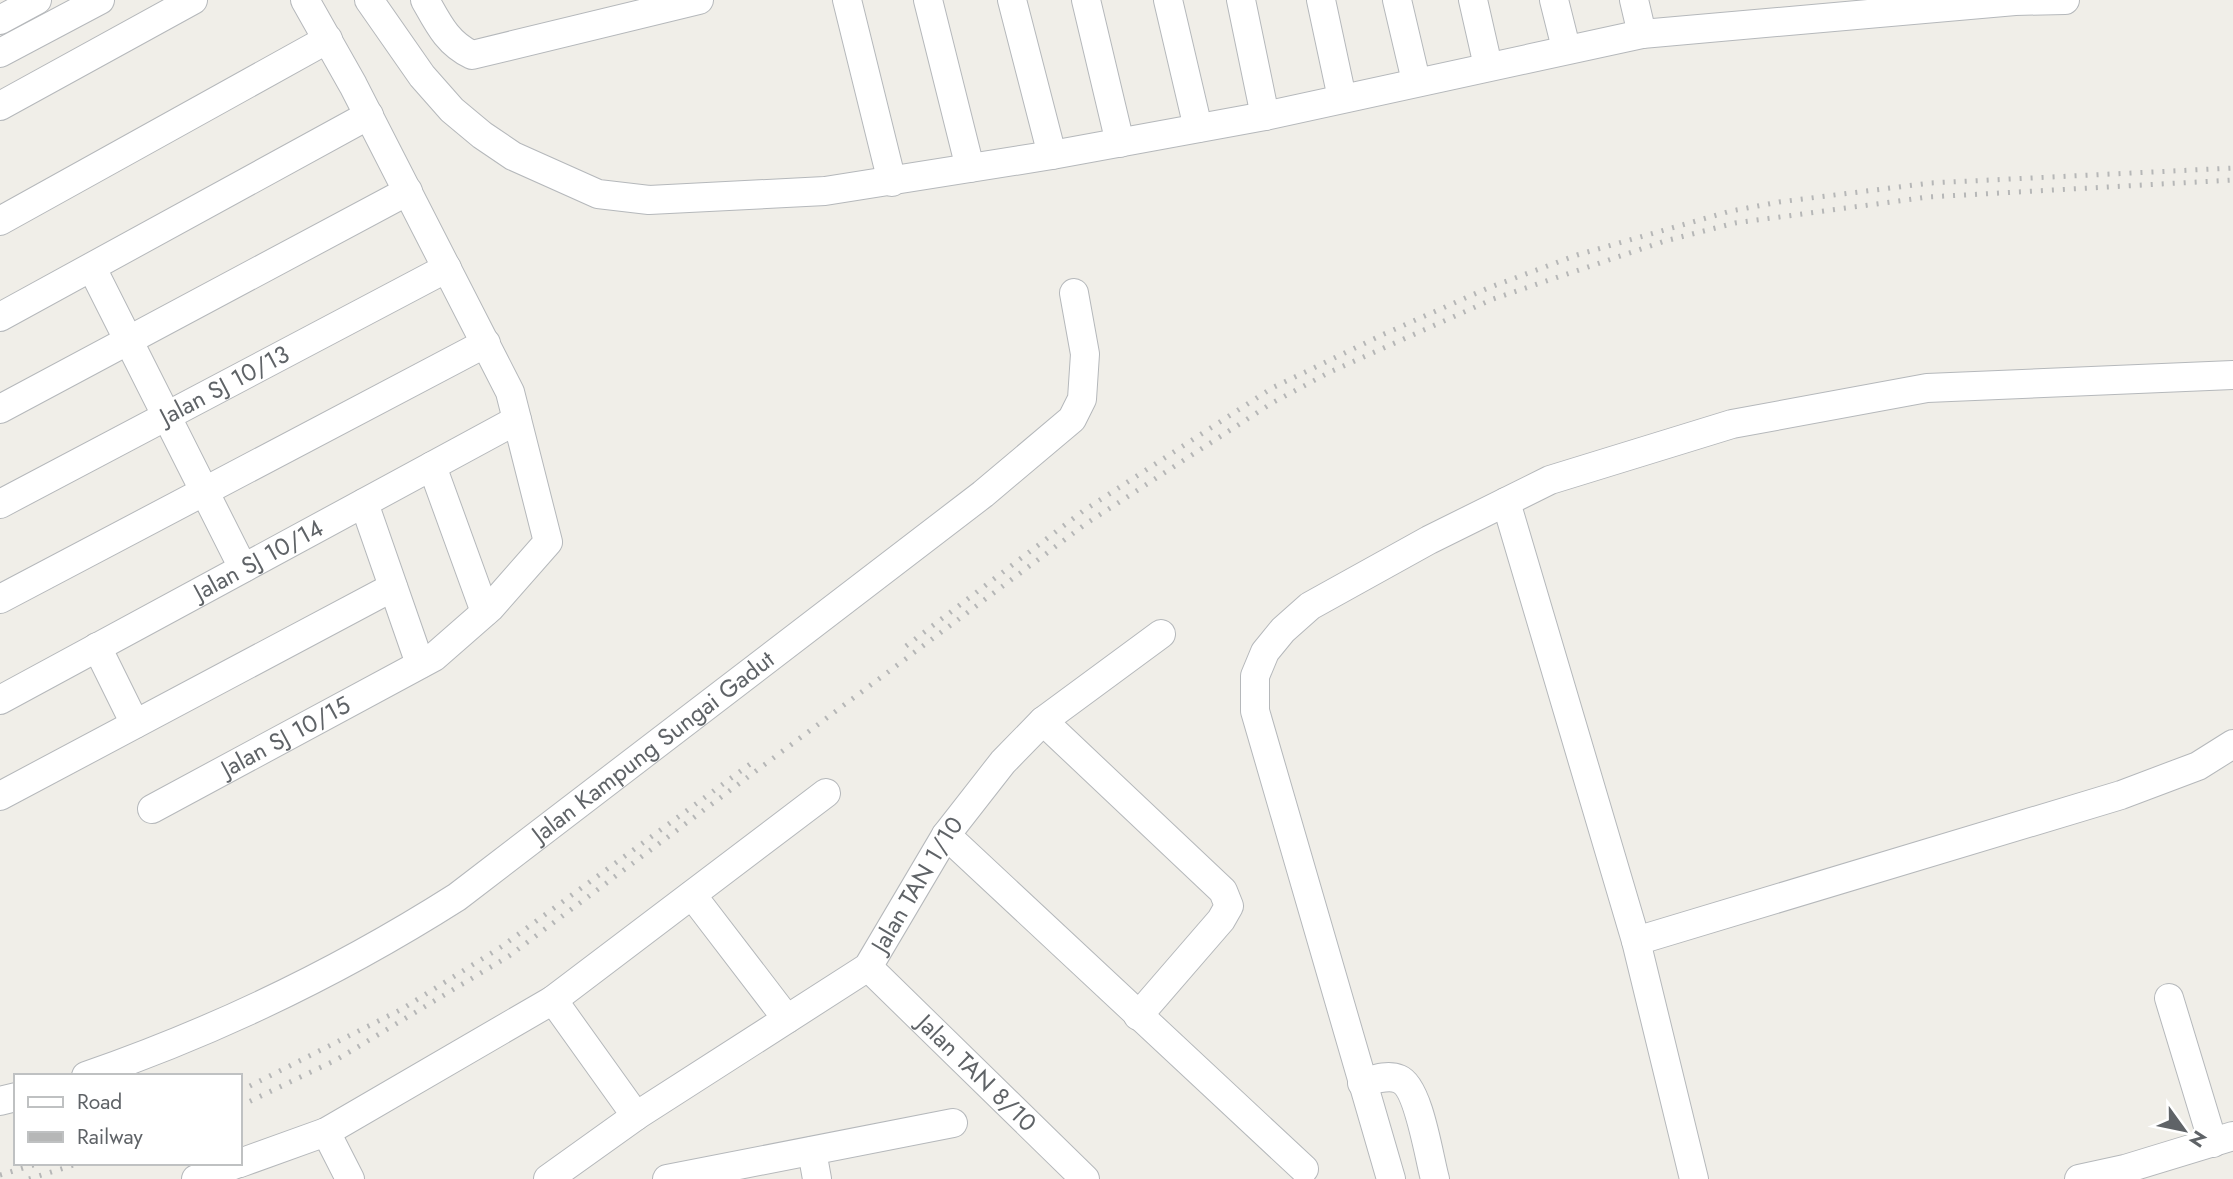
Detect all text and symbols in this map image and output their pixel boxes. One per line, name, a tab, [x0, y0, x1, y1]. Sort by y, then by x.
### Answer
street label: Jalan SJ 10/13	[151, 336, 295, 435]
street label: Jalan SJ 10/14	[185, 510, 329, 610]
street label: Jalan Kampung Sungai Gadut	[522, 642, 782, 852]
street label: Jalan SJ 10/15	[212, 687, 356, 787]
street label: Jalan TAN 1/10	[861, 809, 971, 961]
street label: Jalan TAN 8/10	[907, 1004, 1045, 1140]
legend	[14, 1074, 242, 1165]
text: Road	[77, 1087, 122, 1117]
north arrow	[2149, 1095, 2219, 1165]
text: Railway	[77, 1122, 143, 1152]
text: N	[2182, 1125, 2213, 1153]

